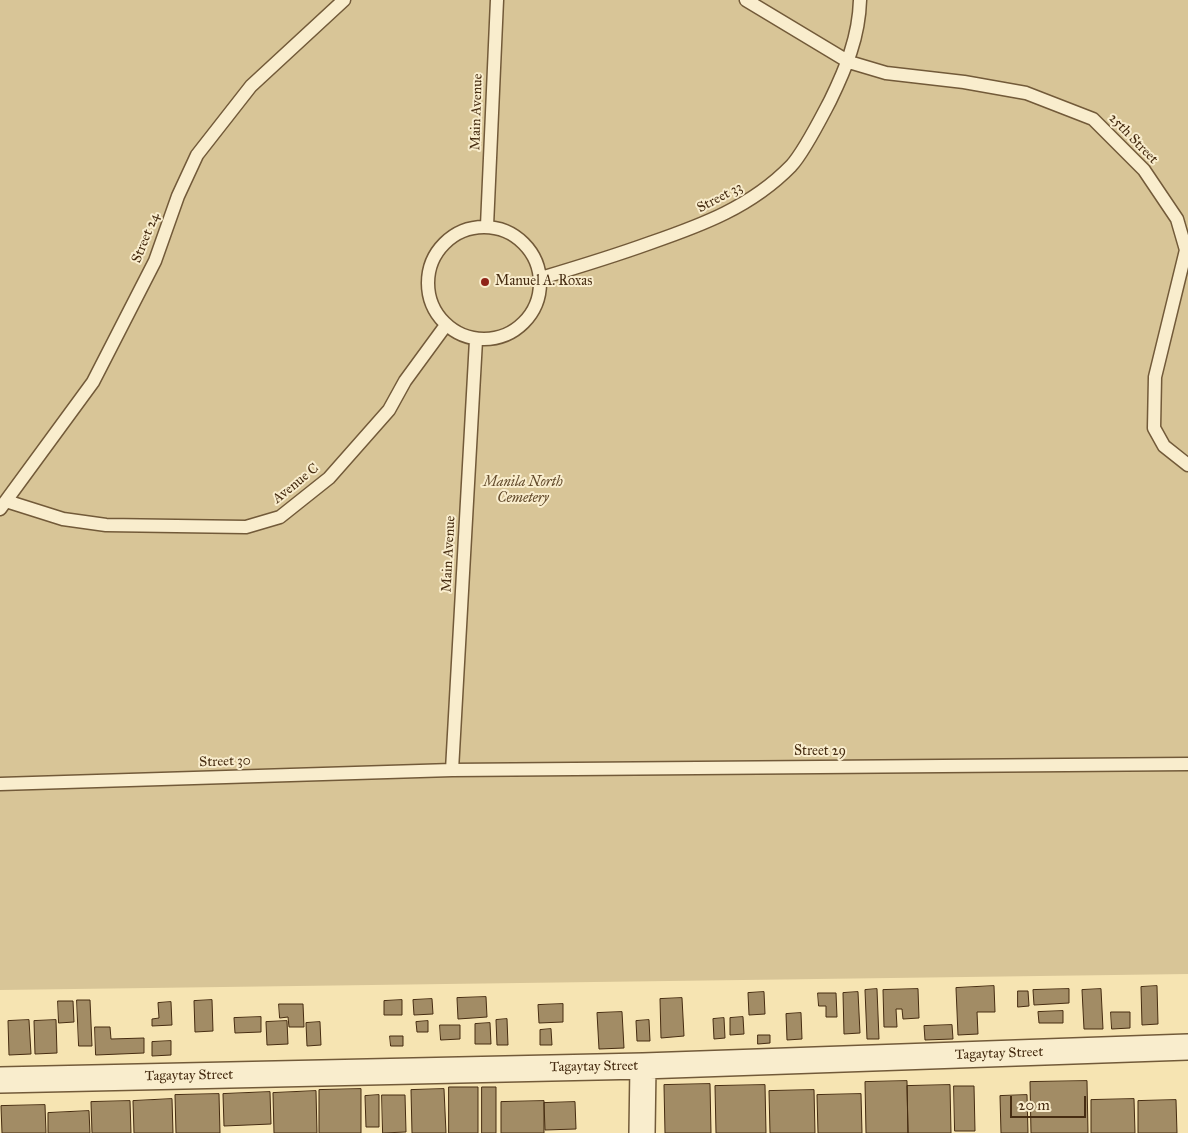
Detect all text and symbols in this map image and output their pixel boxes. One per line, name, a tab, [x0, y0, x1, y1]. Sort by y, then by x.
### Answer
street label: Main Avenue	[467, 73, 487, 151]
street label: 25th Street	[1105, 110, 1161, 168]
street label: Street 33	[694, 179, 746, 217]
street label: Street 24	[128, 211, 164, 265]
place label: Manuel A. Roxas	[495, 274, 592, 290]
marker: Manuel A. Roxas	[479, 276, 491, 288]
street label: Avenue C	[270, 460, 322, 508]
park label: Manila North Cemetery	[483, 475, 563, 508]
street label: Main Avenue	[439, 515, 459, 593]
street label: Street 29	[794, 744, 846, 760]
street label: Street 30	[199, 753, 251, 771]
street label: Tagaytay Street	[954, 1044, 1044, 1064]
street label: Tagaytay Street	[550, 1058, 638, 1076]
street label: Tagaytay Street	[145, 1067, 233, 1085]
scale bar	[1013, 1086, 1089, 1118]
text: 20 m	[1018, 1096, 1050, 1114]

